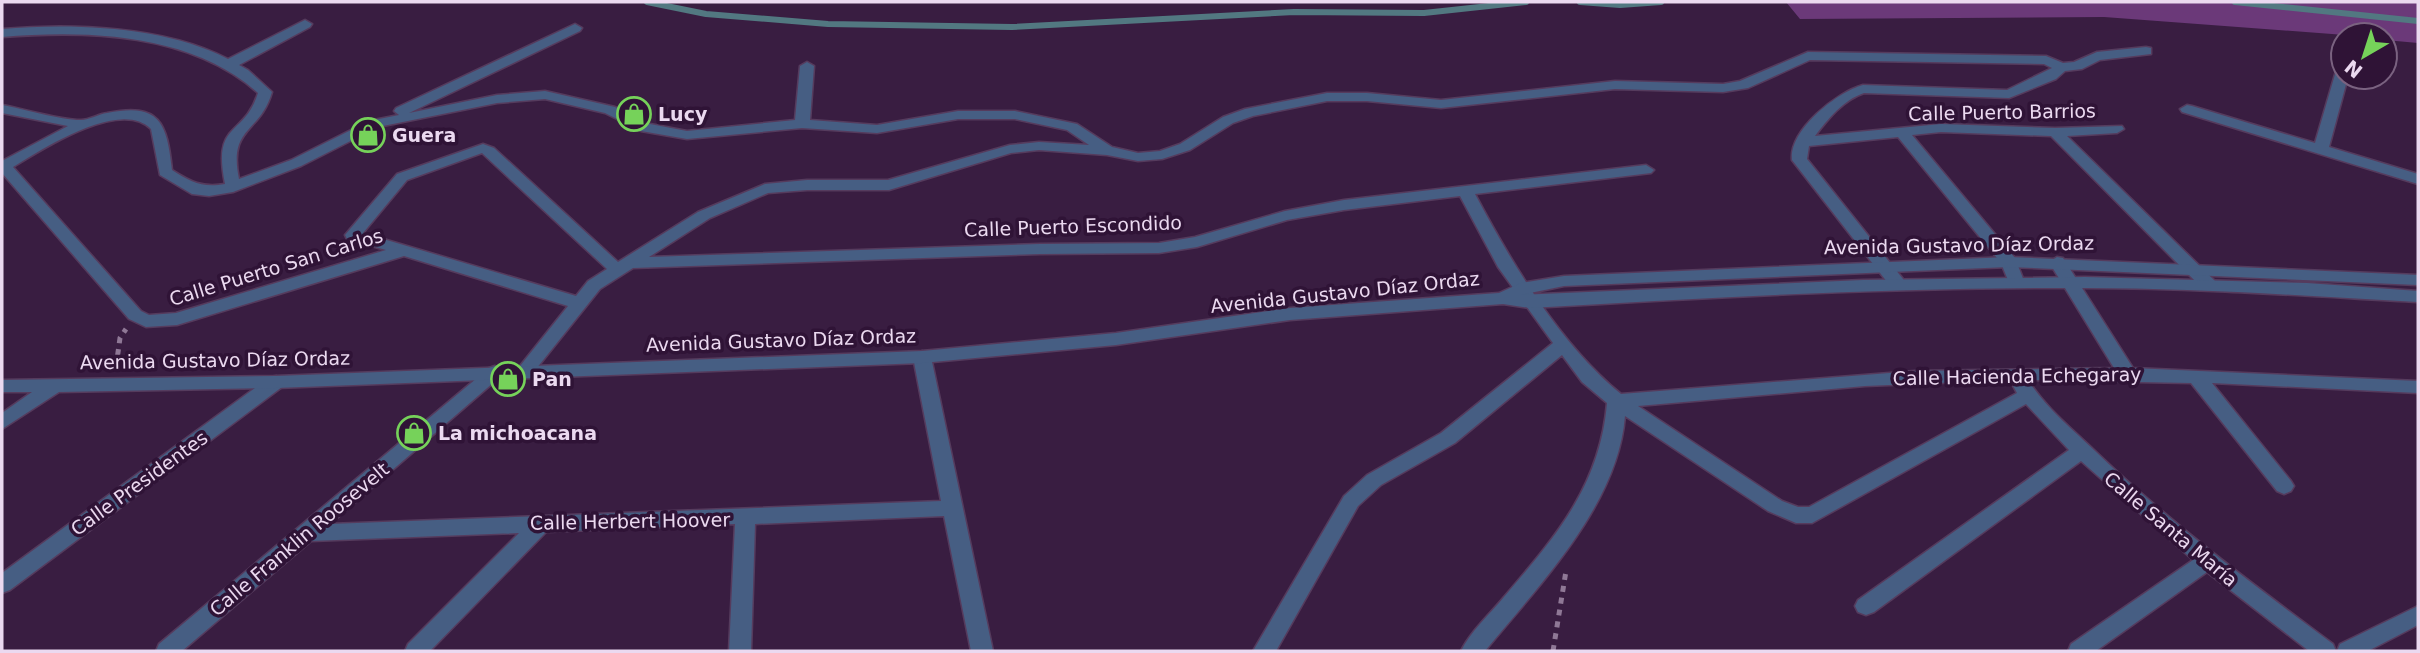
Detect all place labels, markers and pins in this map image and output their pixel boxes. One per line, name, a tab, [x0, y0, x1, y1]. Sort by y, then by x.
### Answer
shop icon: Lucy	[615, 95, 653, 133]
place label: Lucy	[658, 103, 708, 125]
shop icon: Guera	[349, 116, 387, 154]
place label: Guera	[392, 124, 456, 146]
shop icon: Pan	[489, 360, 527, 398]
place label: Pan	[532, 368, 572, 390]
shop icon: La michoacana	[395, 414, 433, 452]
place label: La michoacana	[438, 422, 597, 444]

